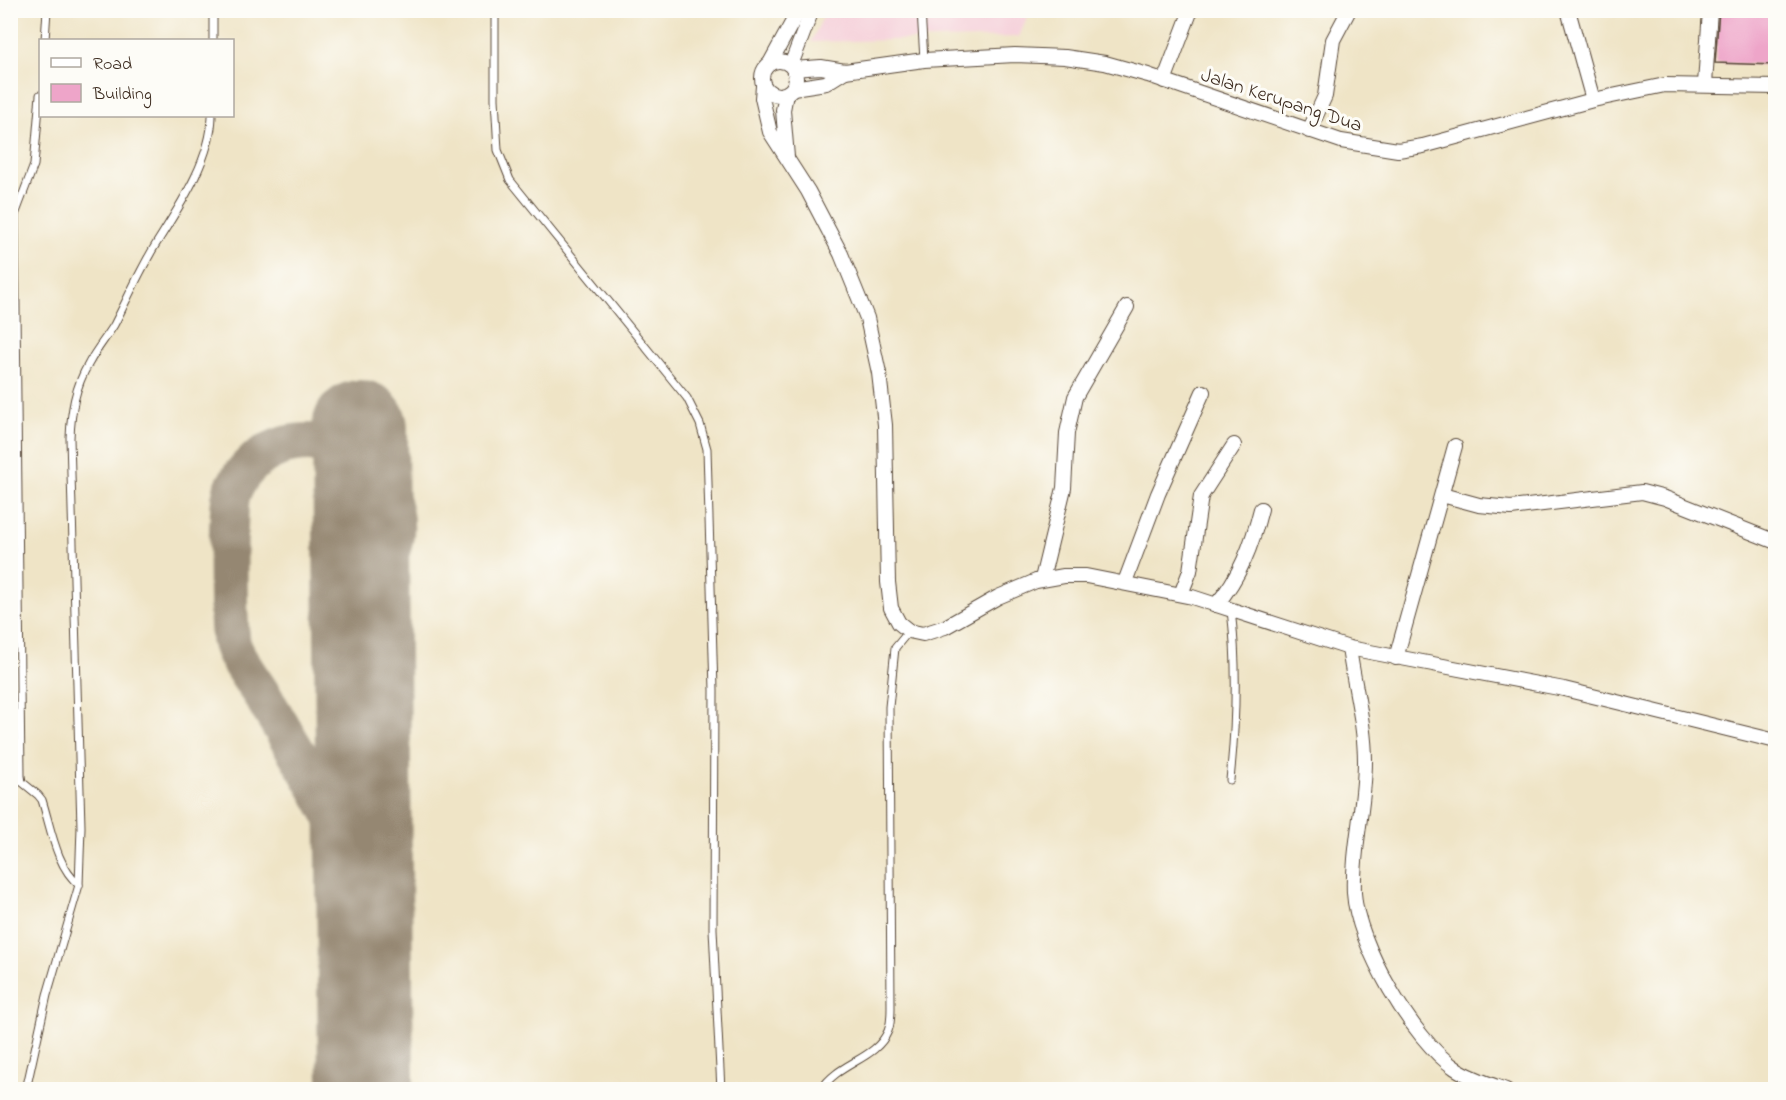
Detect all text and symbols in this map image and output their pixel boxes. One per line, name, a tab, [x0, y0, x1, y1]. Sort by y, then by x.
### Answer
legend	[39, 39, 234, 117]
text: Road	[93, 52, 132, 78]
street label: Jalan Kerupang Dua	[1196, 62, 1366, 142]
text: Building	[92, 82, 152, 109]

